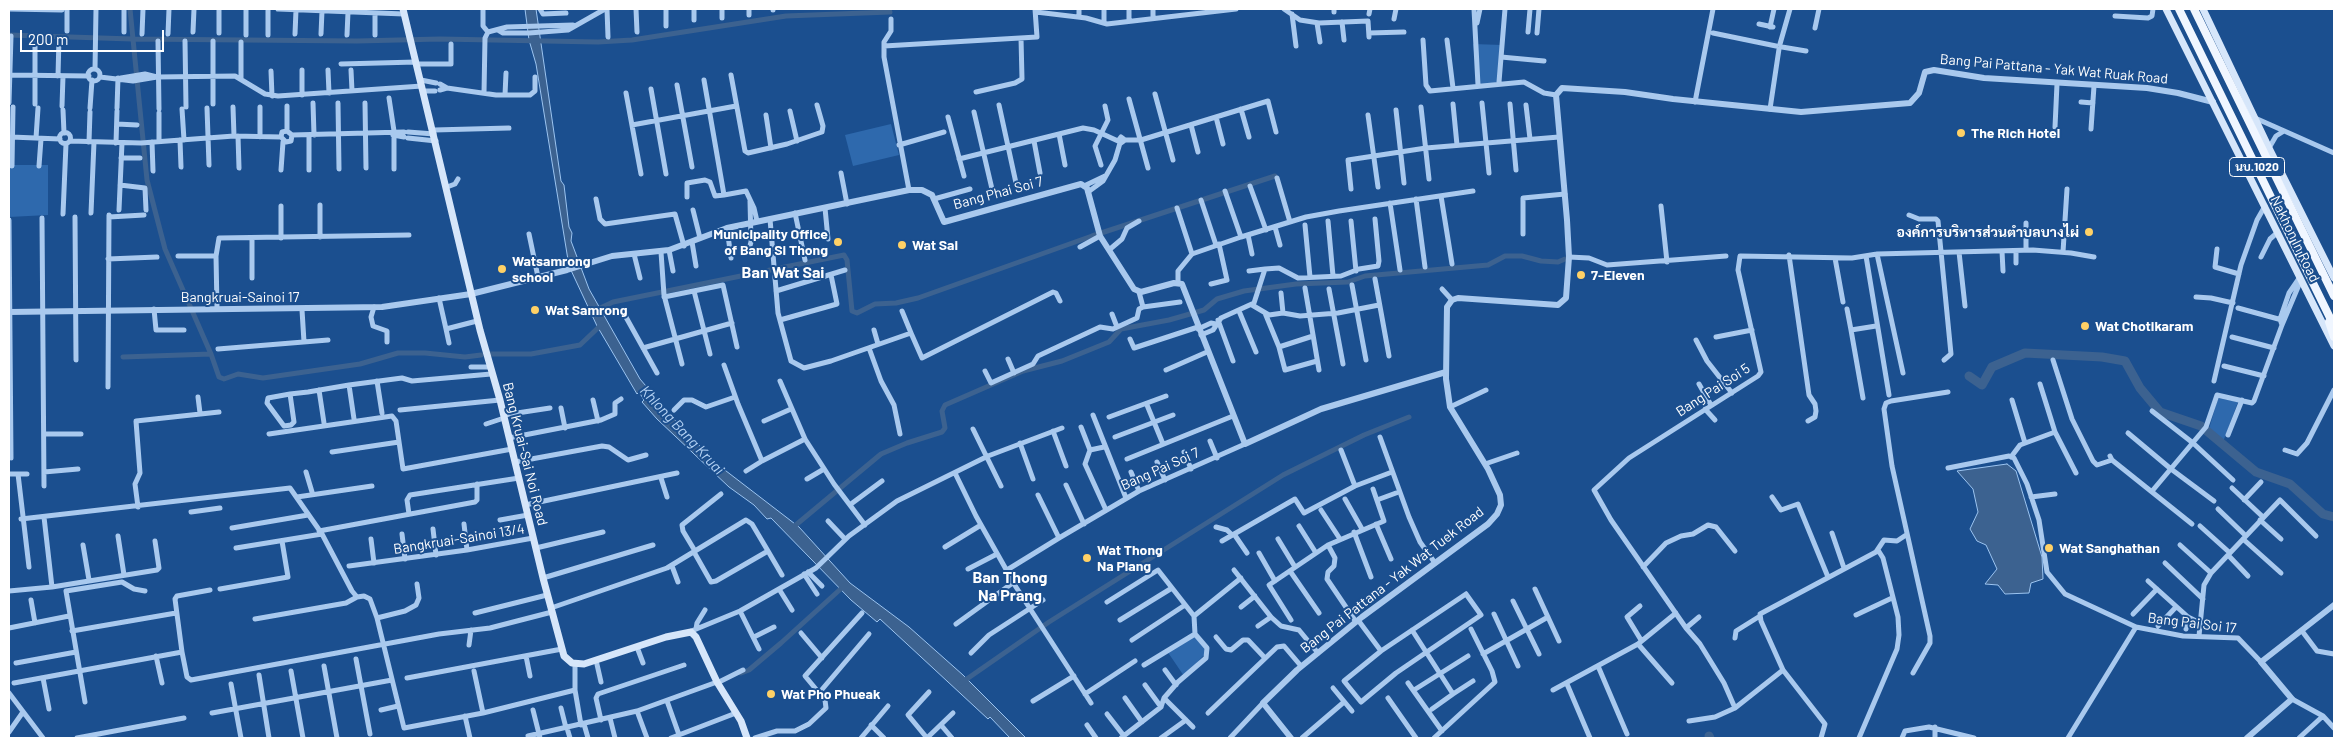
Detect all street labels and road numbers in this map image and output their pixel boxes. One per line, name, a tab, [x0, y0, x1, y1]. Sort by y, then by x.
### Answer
street label: Bang Pai Pattana - Yak Wat Ruak Road	[1939, 51, 2169, 87]
road number: นบ.1020	[2230, 158, 2284, 176]
street label: Bang Phai Soi 7	[951, 173, 1045, 213]
street label: Nakhon In Road	[2267, 193, 2323, 285]
street label: Bangkruai-Sainoi 17	[181, 289, 299, 305]
street label: Bang Pai Soi 5	[1673, 360, 1753, 420]
street label: Bang Kruai-Sai Noi Road	[499, 381, 551, 527]
street label: Bang Pai Soi 7	[1118, 444, 1202, 494]
street label: Bang Pai Pattana - Yak Wat Tuek Road	[1297, 503, 1487, 657]
street label: Bangkruai-Sainoi 13/4	[392, 520, 526, 558]
street label: Bang Pai Soi 17	[2147, 609, 2237, 637]

